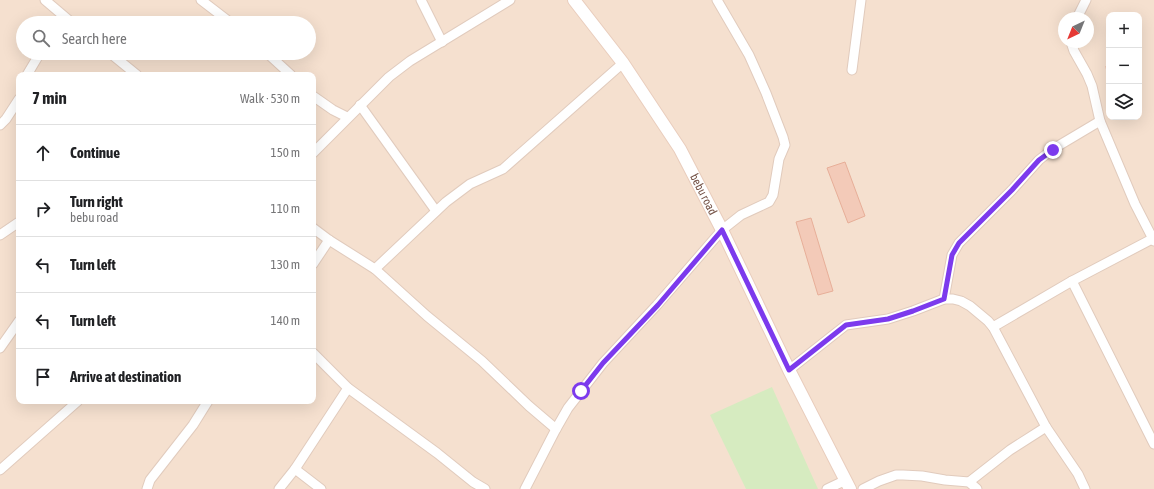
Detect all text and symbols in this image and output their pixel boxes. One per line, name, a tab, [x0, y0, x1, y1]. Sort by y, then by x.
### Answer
north arrow	[1058, 12, 1094, 48]
map controls	[1106, 12, 1142, 120]
button: +	[1106, 12, 1142, 48]
search box	[16, 16, 316, 60]
icon: search	[30, 27, 52, 49]
text: Search here	[62, 30, 127, 47]
button: −	[1106, 48, 1142, 84]
button: layers	[1106, 84, 1142, 120]
text: 7 min	[32, 88, 67, 108]
text: Walk · 530 m	[240, 91, 300, 106]
route end	[1044, 141, 1062, 159]
icon: ahead	[32, 142, 54, 164]
text: Continue	[70, 144, 120, 161]
text: 150 m	[271, 145, 300, 160]
street label: bebu road	[687, 171, 720, 217]
text: Turn right	[70, 193, 123, 210]
icon: right	[32, 198, 54, 220]
text: 110 m	[271, 201, 300, 216]
text: bebu road	[70, 210, 118, 225]
icon: left	[32, 254, 54, 276]
text: Turn left	[70, 256, 116, 273]
text: 130 m	[271, 257, 300, 272]
icon: left	[32, 310, 54, 332]
text: Turn left	[70, 312, 116, 329]
text: 140 m	[271, 313, 300, 328]
icon: arrive	[32, 366, 54, 388]
text: Arrive at destination	[70, 368, 181, 385]
route start	[572, 382, 590, 400]

